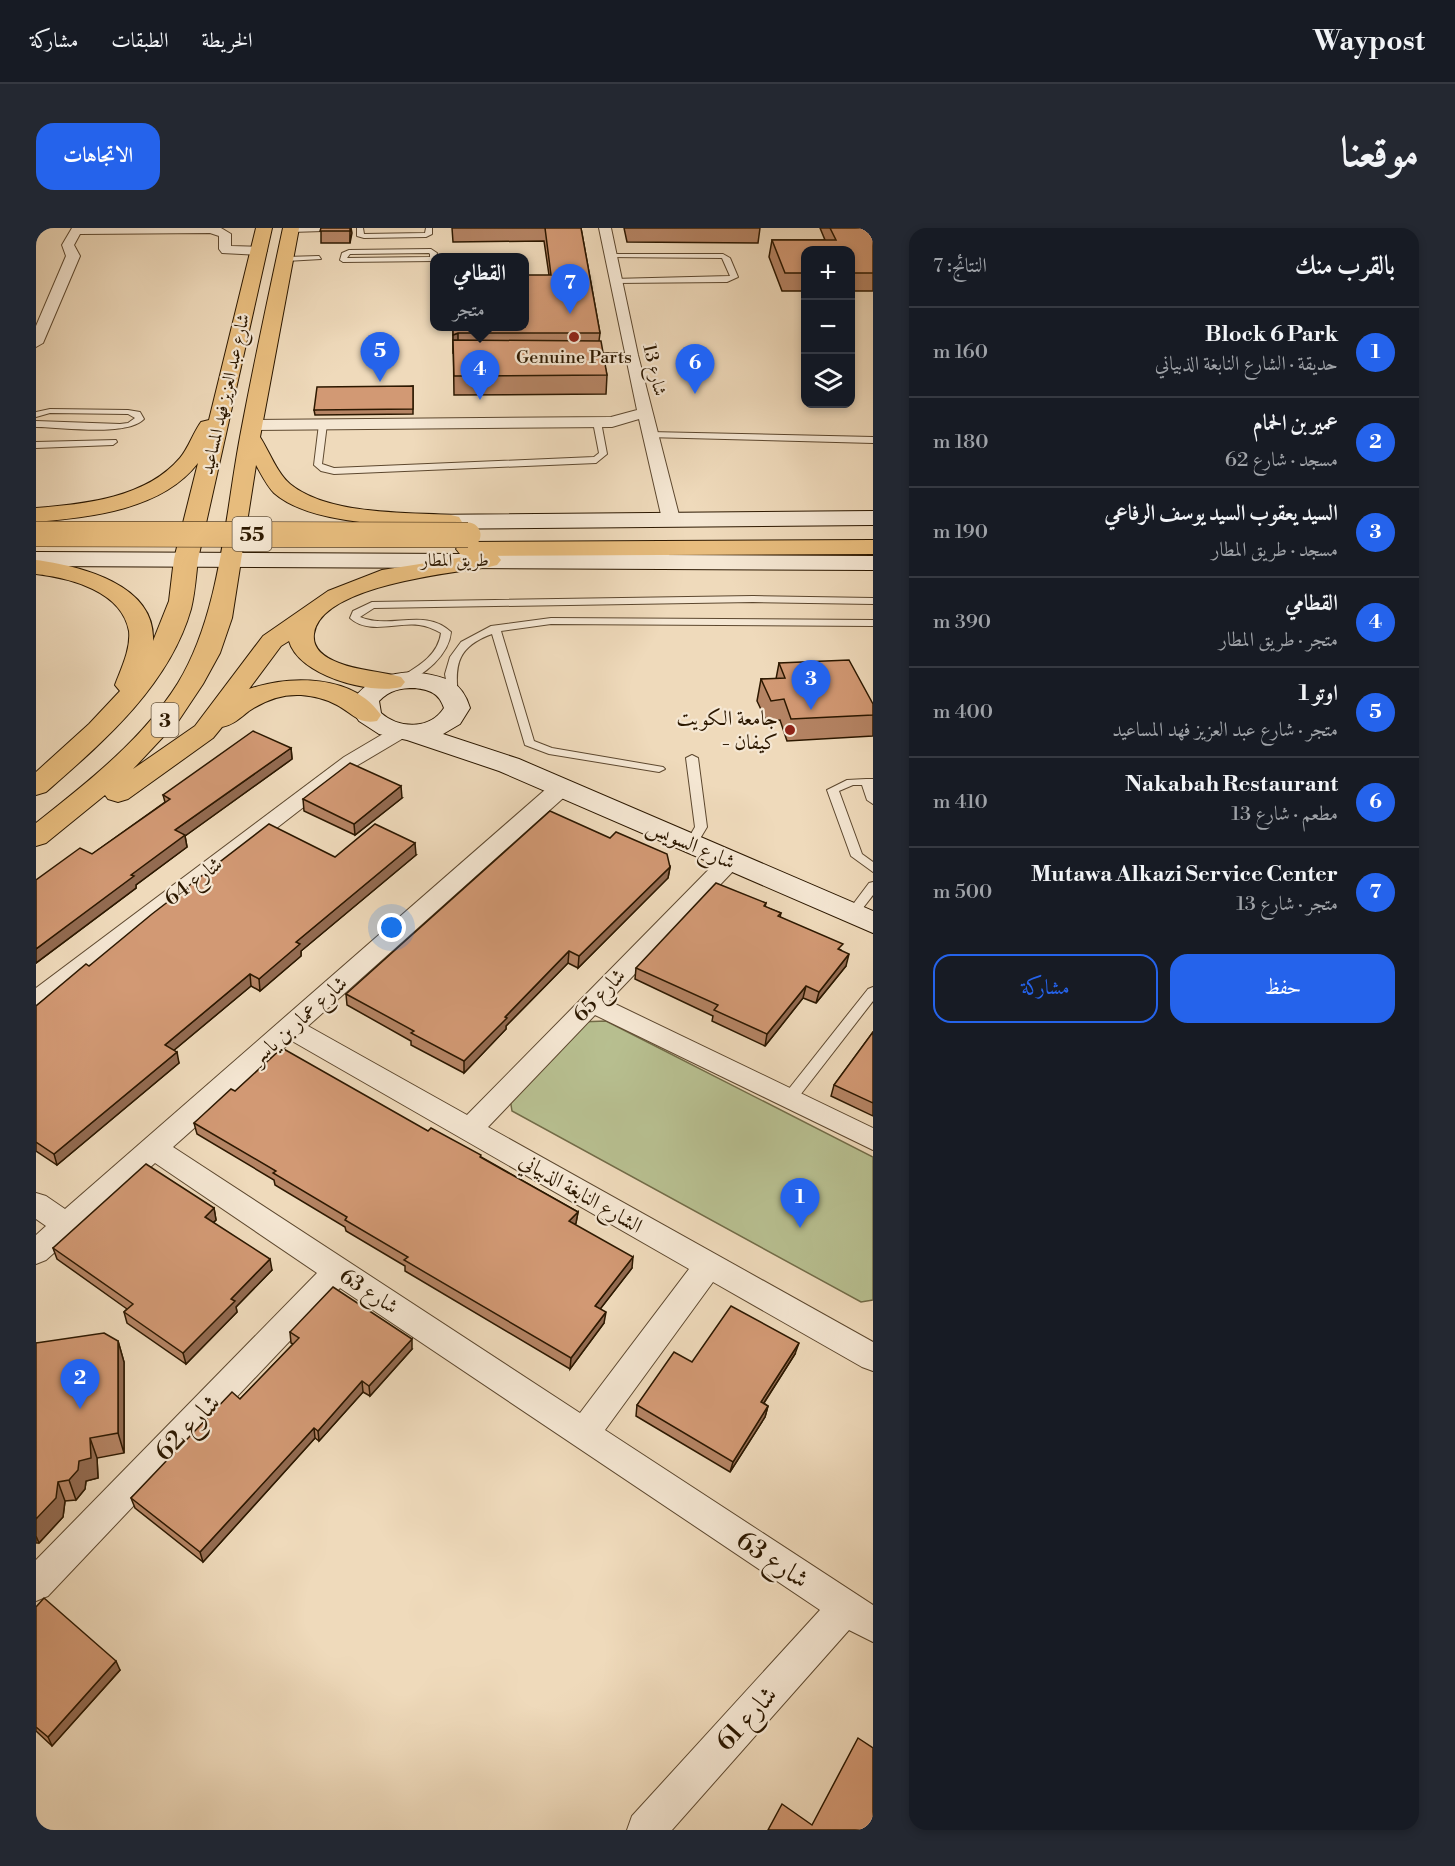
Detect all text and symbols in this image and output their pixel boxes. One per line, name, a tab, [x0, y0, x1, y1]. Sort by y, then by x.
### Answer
text: Waypost	[1313, 24, 1425, 59]
text: مشاركة	[30, 28, 78, 54]
text: الطبقات	[111, 28, 168, 54]
text: الخريطة	[201, 28, 253, 54]
button: الاتجاهات	[36, 123, 160, 190]
text: موقعنا	[1341, 127, 1419, 180]
map controls	[801, 246, 855, 408]
button: +	[801, 246, 855, 300]
text: بالقرب منك	[1295, 250, 1395, 282]
popup	[430, 253, 529, 331]
text: النتائج: 7	[933, 254, 987, 279]
text: القطامي	[453, 260, 506, 287]
pin: 7	[550, 264, 590, 314]
text: متجر	[453, 298, 485, 323]
button: −	[801, 300, 855, 354]
street label: شارع عبد العزيز فهد المساعيد	[196, 311, 258, 477]
text: Block 6 Park	[1205, 321, 1338, 348]
marker: Genuine Parts	[567, 330, 581, 344]
pin: 5	[360, 332, 400, 382]
text: 160 m	[933, 340, 988, 365]
text: 1	[1371, 340, 1380, 365]
street label: شارع 13	[634, 342, 672, 399]
pin: 6	[676, 344, 714, 394]
place label: Genuine Parts	[516, 346, 632, 369]
pin: 4	[460, 350, 500, 400]
text: حديقة · الشارع النابغة الذبياني	[1155, 352, 1338, 377]
button: layers	[801, 354, 855, 408]
text: عمير بن الحمام	[1253, 410, 1338, 437]
text: 180 m	[933, 430, 988, 455]
text: 2	[1369, 430, 1382, 455]
text: مسجد · شارع 62	[1225, 448, 1338, 473]
text: السيد يعقوب السيد يوسف الرفاعي	[1104, 500, 1338, 527]
road number: 55	[232, 517, 272, 551]
text: 190 m	[933, 520, 988, 545]
text: 3	[1369, 520, 1382, 545]
text: مسجد · طريق المطار	[1211, 538, 1338, 563]
street label: طريق المطار	[419, 549, 489, 572]
text: القطامي	[1285, 590, 1338, 617]
text: 390 m	[933, 610, 991, 635]
text: 4	[1369, 610, 1382, 635]
text: متجر · طريق المطار	[1219, 628, 1338, 653]
pin: 3	[792, 660, 830, 710]
text: اوتو 1	[1299, 680, 1338, 707]
text: 400 m	[933, 700, 993, 725]
text: 5	[1369, 700, 1382, 725]
road number: 3	[152, 703, 178, 737]
place label: جامعة الكويت - كيفان	[676, 706, 778, 756]
text: متجر · شارع عبد العزيز فهد المساعيد	[1112, 718, 1338, 743]
marker: جامعة الكويت - كيفان	[783, 723, 797, 737]
text: Nakabah Restaurant	[1125, 771, 1338, 798]
text: 410 m	[933, 790, 988, 815]
text: 6	[1369, 790, 1382, 815]
text: مطعم · شارع 13	[1231, 802, 1338, 827]
street label: شارع السويس	[640, 814, 739, 880]
street label: شارع 64	[159, 851, 230, 915]
text: Mutawa Alkazi Service Center	[1031, 861, 1338, 888]
text: 500 m	[933, 880, 992, 905]
text: 7	[1370, 880, 1381, 905]
text: متجر · شارع 13	[1236, 892, 1338, 917]
your location	[377, 913, 406, 942]
button: مشاركة	[933, 954, 1158, 1023]
button: حفظ	[1170, 954, 1395, 1023]
street label: شارع 65	[568, 963, 635, 1031]
street label: شارع عمار بن ياسر	[245, 971, 356, 1075]
street label: الشارع النابغة الذبياني	[512, 1148, 647, 1243]
pin: 1	[780, 1178, 819, 1228]
street label: شارع 63	[332, 1263, 403, 1324]
pin: 2	[60, 1360, 99, 1409]
street label: شارع 62	[148, 1387, 231, 1471]
street label: شارع 63	[727, 1524, 815, 1600]
street label: شارع 61	[709, 1679, 788, 1761]

